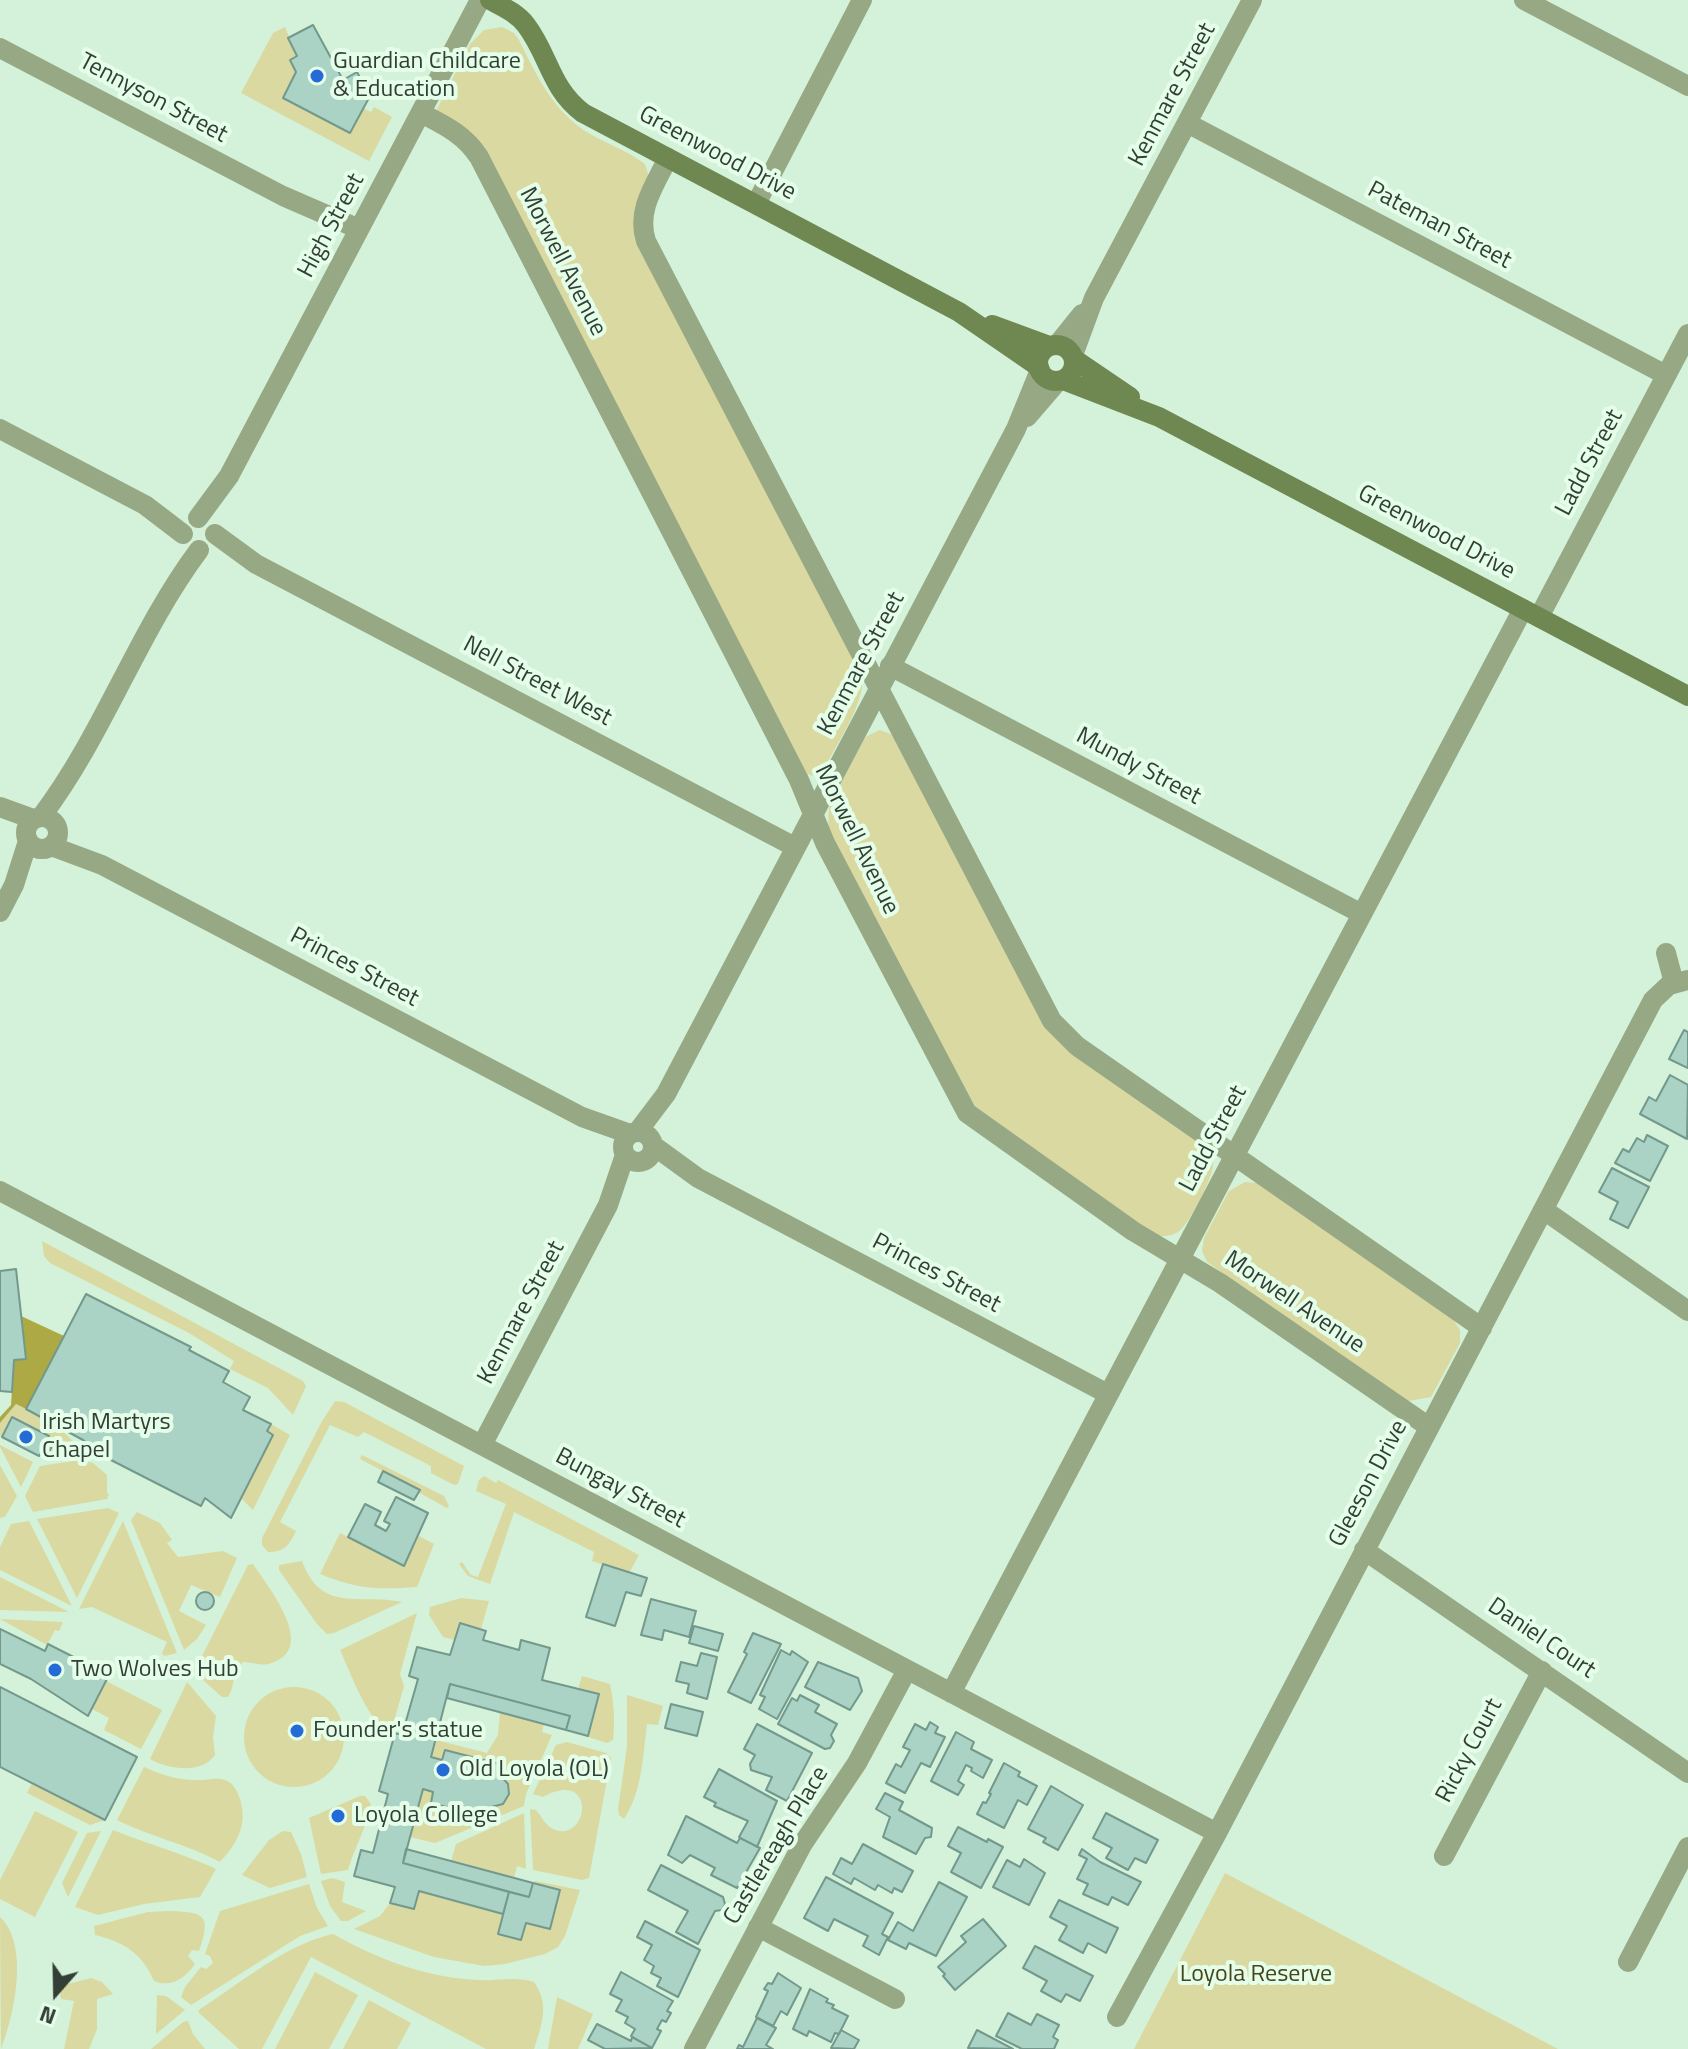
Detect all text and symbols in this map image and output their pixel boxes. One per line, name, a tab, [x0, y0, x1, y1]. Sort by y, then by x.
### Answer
street label: Kenmare Street	[1123, 19, 1223, 171]
street label: Tennyson Street	[74, 48, 232, 150]
place label: Guardian Childcare & Education	[333, 48, 521, 104]
marker: Guardian Childcare & Education	[308, 67, 326, 85]
street label: Greenwood Drive	[633, 100, 801, 208]
street label: High Street	[293, 169, 371, 283]
street label: Pateman Street	[1362, 176, 1516, 276]
street label: Morwell Avenue	[512, 183, 612, 341]
street label: Ladd Street	[1550, 405, 1630, 521]
street label: Greenwood Drive	[1352, 479, 1520, 587]
street label: Kenmare Street	[812, 588, 912, 740]
street label: Nell Street West	[458, 631, 616, 733]
street label: Mundy Street	[1071, 722, 1205, 812]
street label: Morwell Avenue	[807, 761, 905, 919]
street label: Princes Street	[285, 922, 423, 1014]
street label: Ladd Street	[1174, 1081, 1254, 1197]
street label: Princes Street	[867, 1228, 1005, 1320]
street label: Kenmare Street	[472, 1237, 572, 1389]
street label: Morwell Avenue	[1218, 1246, 1370, 1360]
place label: Irish Martyrs Chapel	[42, 1409, 171, 1465]
street label: Gleeson Drive	[1324, 1416, 1414, 1552]
marker: Irish Martyrs Chapel	[17, 1428, 35, 1446]
street label: Bungay Street	[550, 1443, 690, 1535]
street label: Daniel Court	[1482, 1593, 1600, 1685]
place label: Two Wolves Hub	[71, 1656, 239, 1684]
marker: Two Wolves Hub	[46, 1661, 64, 1679]
street label: Ricky Court	[1431, 1694, 1509, 1808]
place label: Founder's statue	[313, 1717, 483, 1745]
marker: Founder's statue	[288, 1722, 306, 1740]
place label: Old Loyola (OL)	[459, 1756, 609, 1784]
marker: Old Loyola (OL)	[434, 1761, 452, 1779]
street label: Castlereagh Place	[718, 1762, 836, 1930]
place label: Loyola College	[354, 1802, 498, 1830]
marker: Loyola College	[329, 1807, 347, 1825]
north arrow	[16, 1953, 96, 2033]
park label: Loyola Reserve	[1180, 1961, 1332, 1989]
text: N	[35, 1997, 61, 2034]

